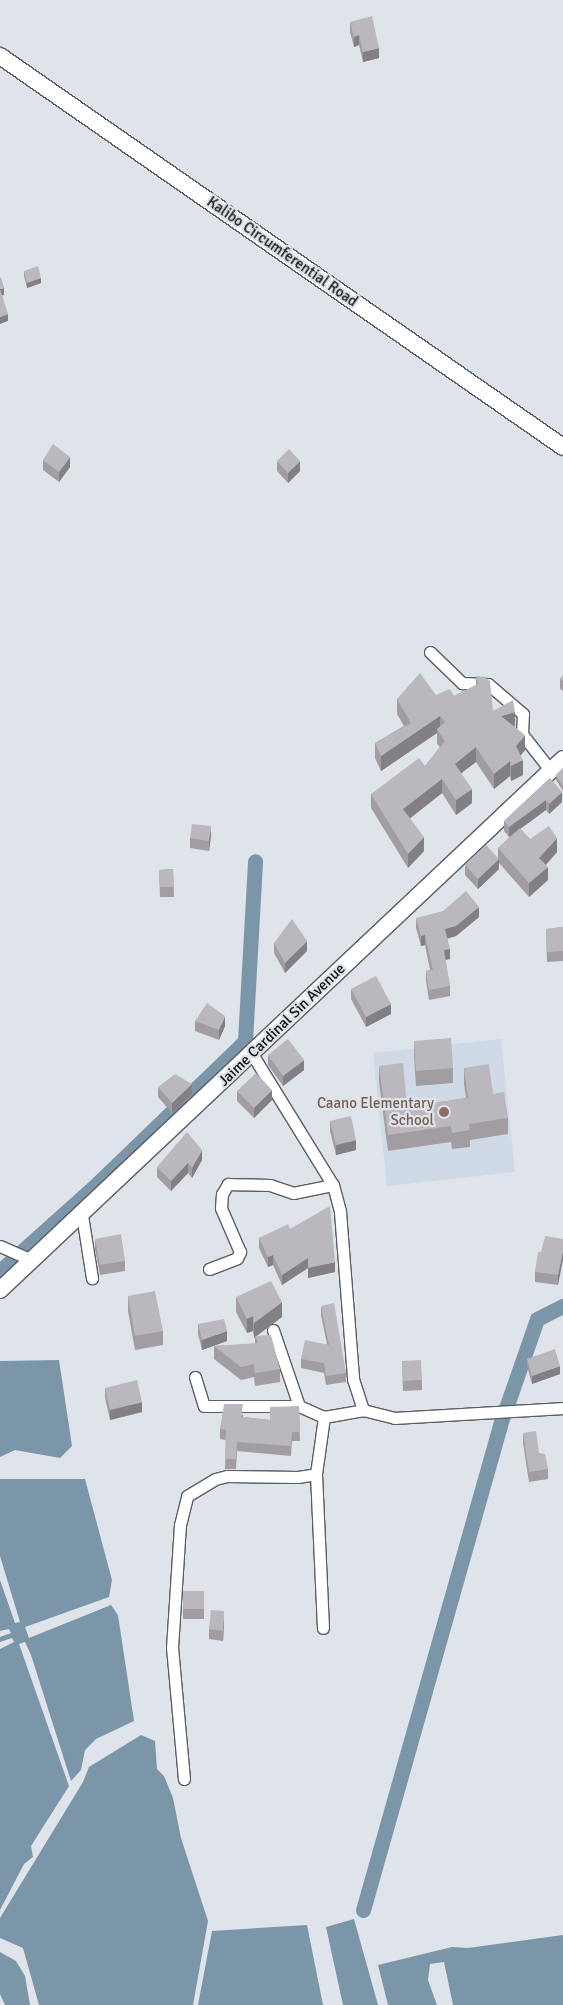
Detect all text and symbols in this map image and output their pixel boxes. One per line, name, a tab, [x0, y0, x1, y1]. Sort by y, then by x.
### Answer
street label: Kalibo Circumferential Road	[203, 193, 361, 311]
street label: Jaime Cardinal Sin Avenue	[215, 960, 349, 1090]
place label: Caano Elementary School	[317, 1094, 434, 1129]
marker: Caano Elementary School	[438, 1106, 450, 1118]

